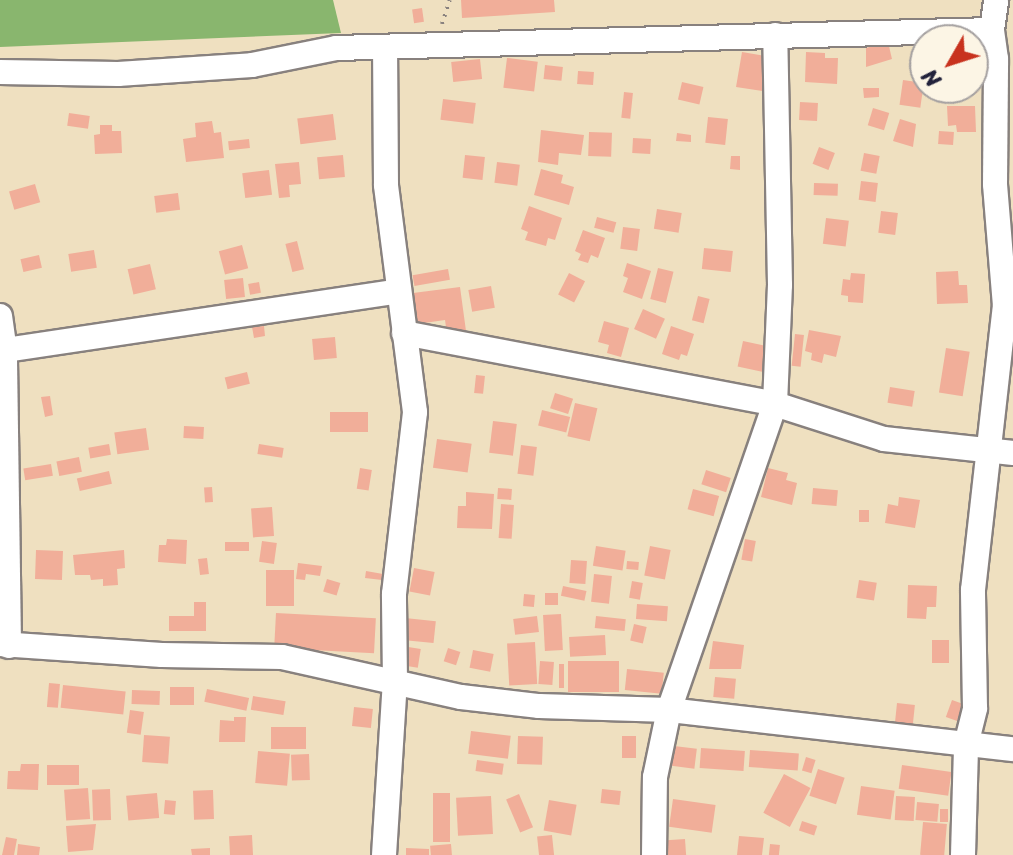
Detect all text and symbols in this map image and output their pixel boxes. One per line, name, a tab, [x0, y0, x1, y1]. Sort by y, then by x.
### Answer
north arrow	[909, 24, 989, 104]
text: N	[912, 60, 951, 96]

